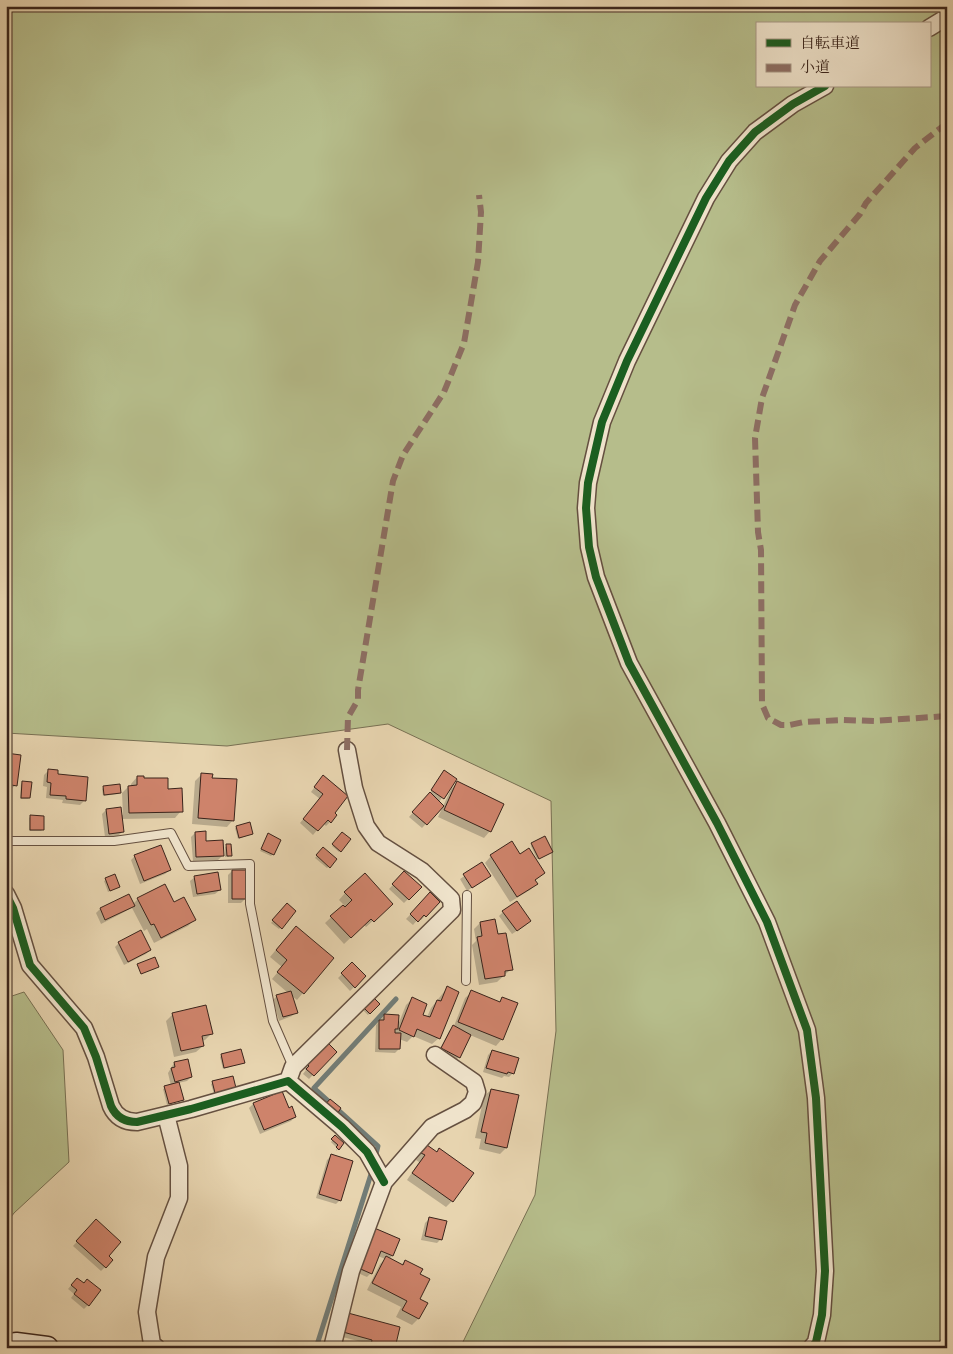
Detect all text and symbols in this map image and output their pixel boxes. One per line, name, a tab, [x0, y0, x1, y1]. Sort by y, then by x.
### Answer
legend	[756, 22, 930, 88]
text: 自転車道	[800, 34, 860, 53]
text: 小道	[800, 58, 830, 77]

